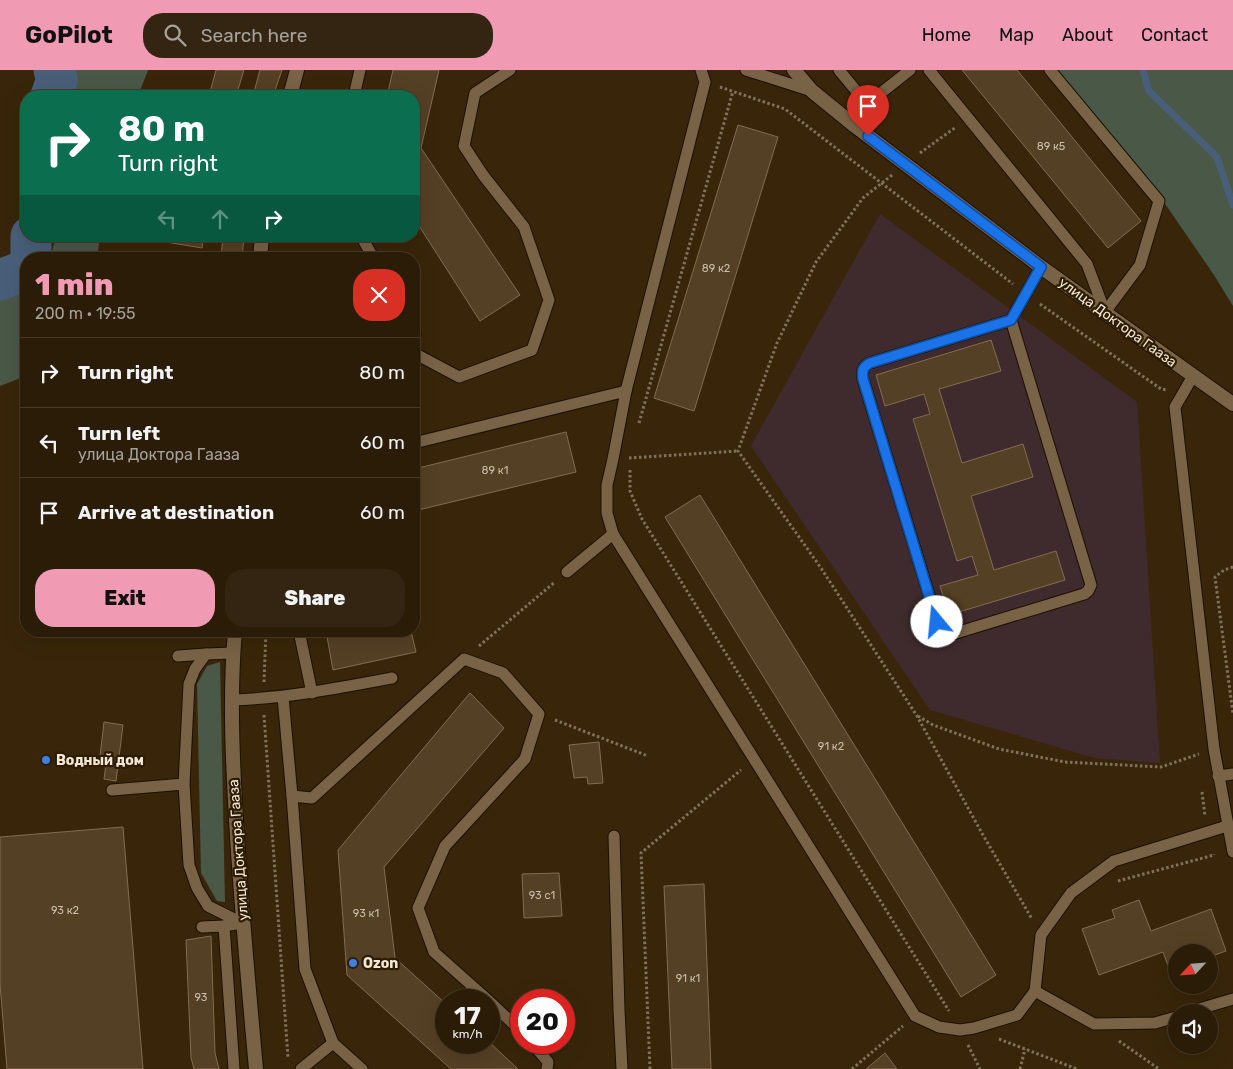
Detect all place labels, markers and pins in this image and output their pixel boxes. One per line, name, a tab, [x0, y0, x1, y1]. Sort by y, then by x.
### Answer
pin	[847, 85, 889, 136]
place label: Водный дом	[56, 752, 144, 769]
marker: Водный дом	[40, 754, 52, 766]
place label: Ozon	[363, 955, 398, 972]
marker: Ozon	[347, 957, 359, 969]

